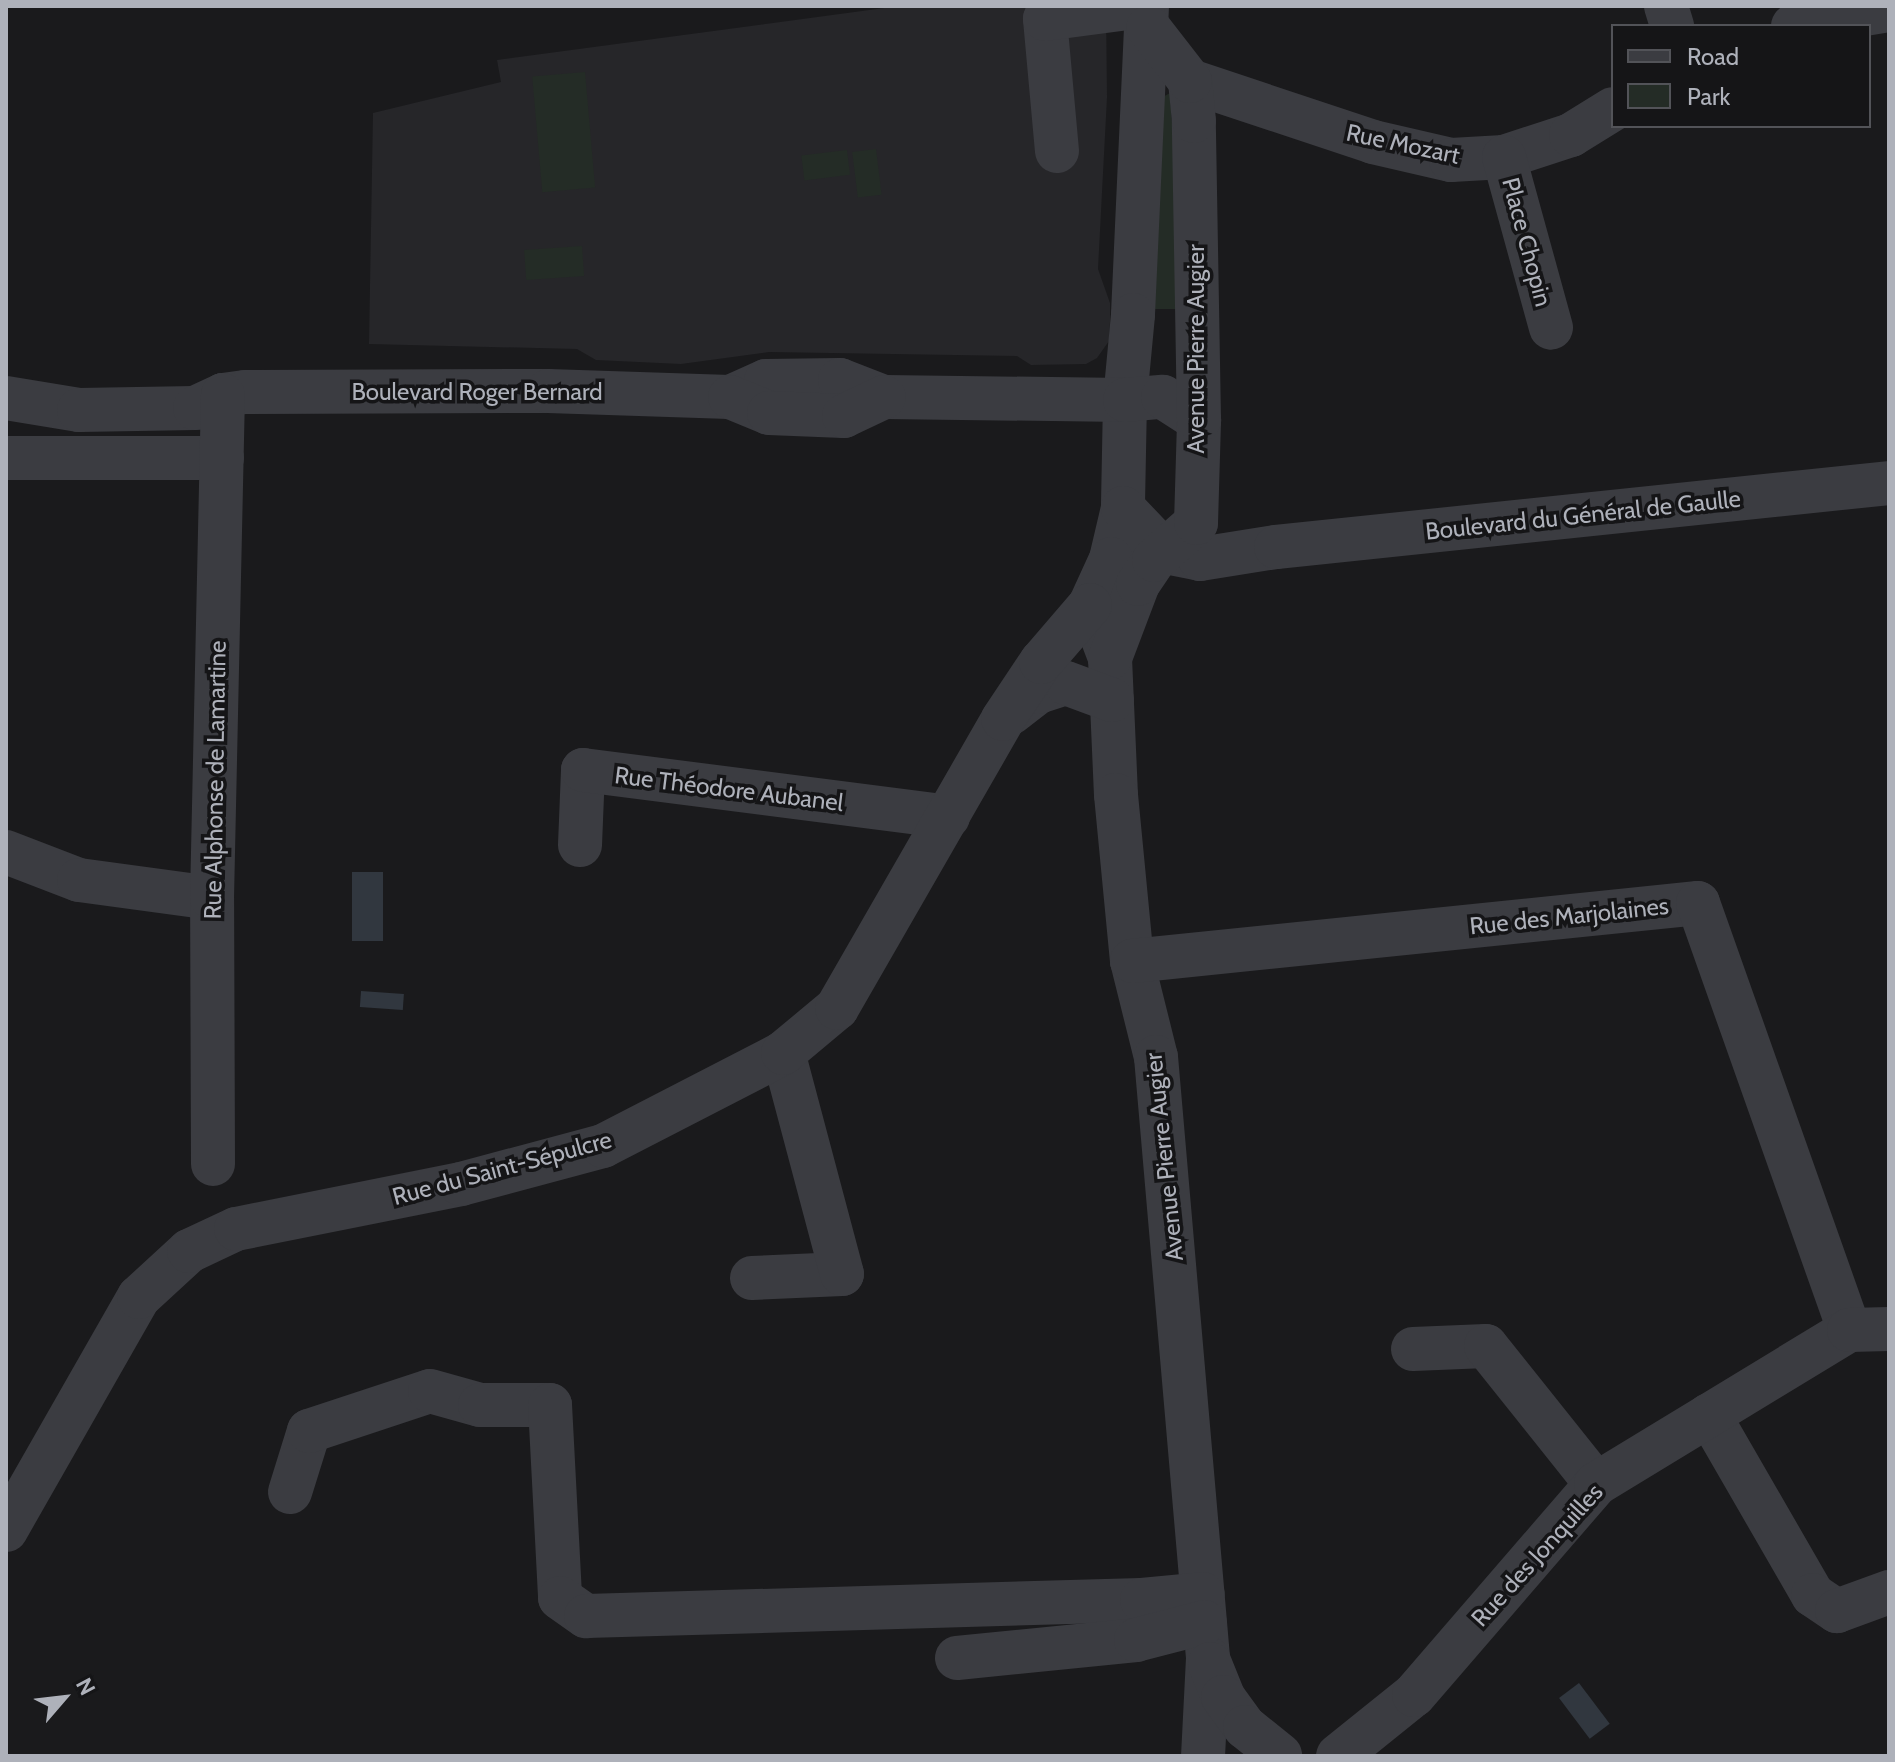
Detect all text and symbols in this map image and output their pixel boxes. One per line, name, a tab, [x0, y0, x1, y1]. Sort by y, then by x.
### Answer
legend	[1611, 24, 1871, 128]
text: Road	[1687, 42, 1739, 71]
text: Park	[1687, 82, 1730, 111]
street label: Rue Mozart	[1344, 118, 1462, 170]
street label: Place Chopin	[1496, 174, 1558, 310]
street label: Avenue Pierre Augier	[1182, 244, 1210, 454]
street label: Boulevard Roger Bernard	[351, 378, 603, 406]
street label: Boulevard du Général de Gaulle	[1424, 484, 1742, 546]
street label: Rue Alphonse de Lamartine	[198, 640, 232, 920]
street label: Rue Théodore Aubanel	[613, 761, 845, 817]
street label: Rue des Marjolaines	[1468, 891, 1670, 941]
street label: Avenue Pierre Augier	[1139, 1051, 1189, 1263]
street label: Rue du Saint-Sépulcre	[389, 1125, 615, 1211]
street label: Rue des Jonquilles	[1465, 1478, 1609, 1632]
north arrow	[24, 1658, 104, 1738]
text: N	[70, 1673, 101, 1700]

